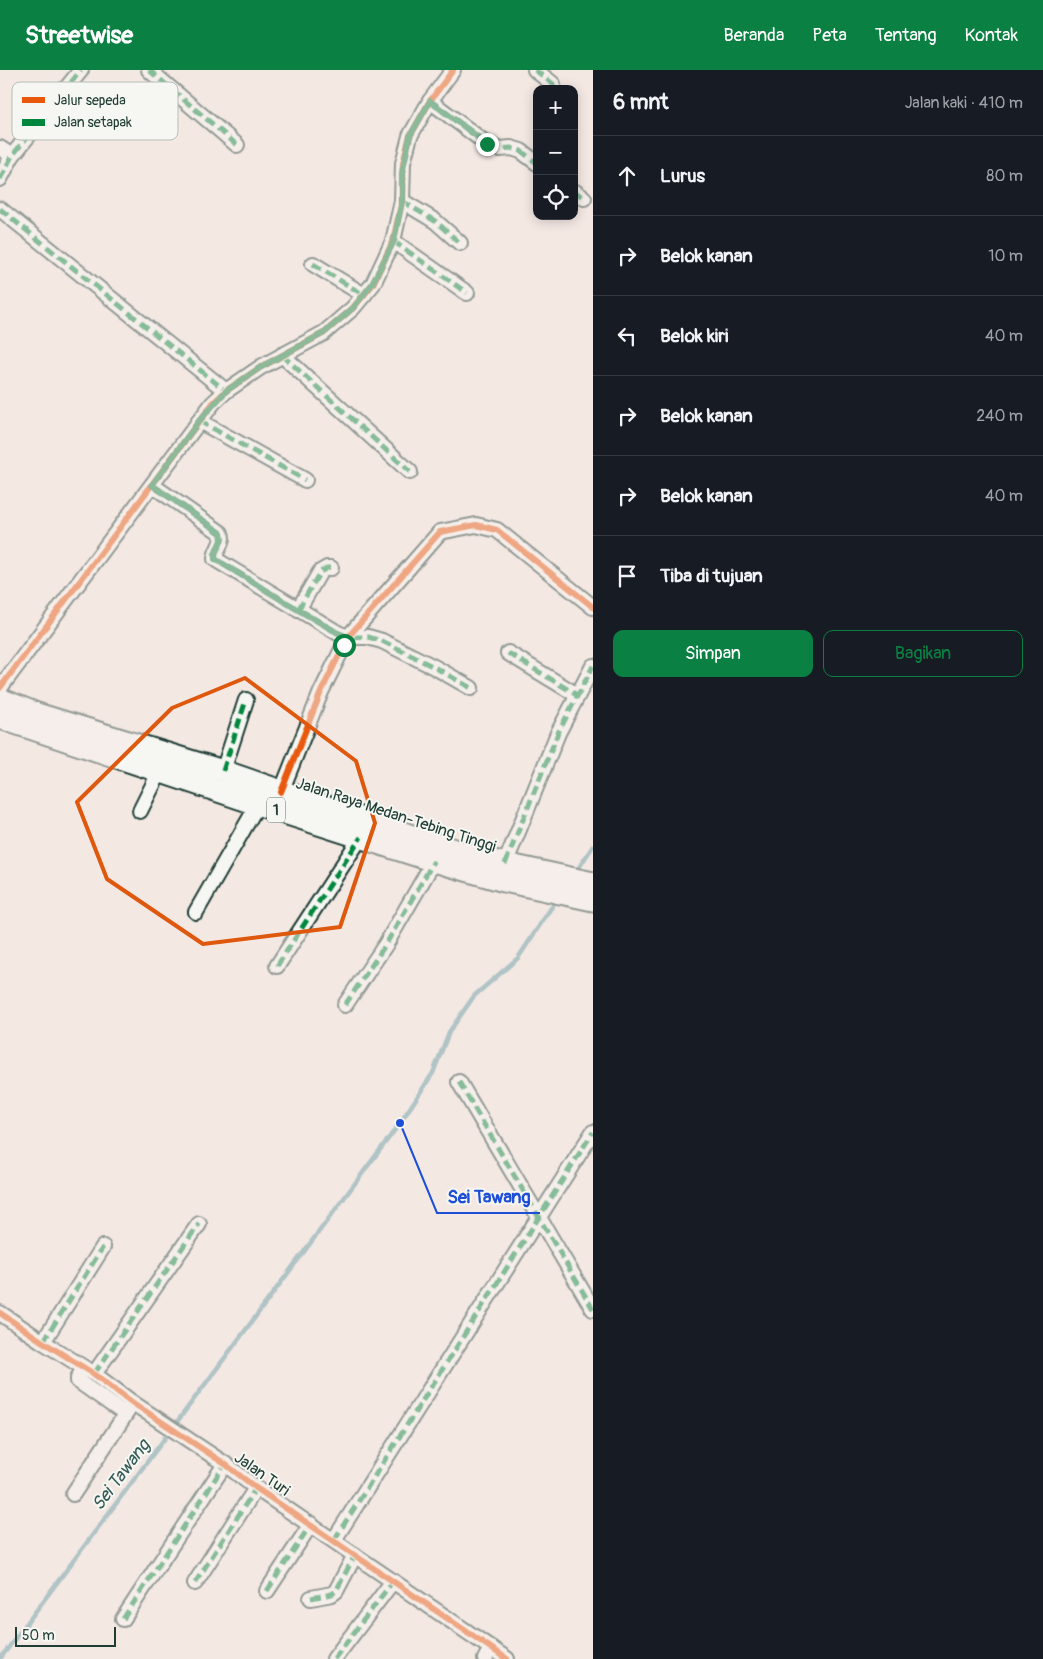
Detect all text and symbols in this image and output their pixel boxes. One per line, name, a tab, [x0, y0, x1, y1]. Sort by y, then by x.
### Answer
text: Streetwise	[25, 21, 133, 50]
text: Beranda	[724, 24, 784, 47]
text: Peta	[812, 24, 847, 47]
text: Tentang	[875, 24, 937, 47]
text: Kontak	[965, 24, 1018, 47]
legend	[12, 82, 178, 140]
map controls	[533, 85, 578, 220]
button: +	[533, 85, 578, 130]
text: 6 mnt	[613, 89, 669, 116]
text: Jalur sepeda	[54, 92, 126, 109]
text: Jalan kaki · 410 m	[905, 93, 1023, 113]
text: Jalan setapak	[54, 114, 132, 131]
button: −	[533, 130, 578, 175]
route end	[476, 133, 499, 156]
icon: ahead	[613, 162, 641, 190]
text: Lurus	[660, 164, 705, 188]
text: 80 m	[986, 166, 1023, 186]
button: locate	[533, 175, 578, 220]
icon: right	[613, 242, 641, 270]
text: Belok kanan	[660, 244, 753, 268]
text: 10 m	[988, 246, 1023, 266]
icon: left	[613, 322, 641, 350]
text: Belok kiri	[660, 324, 728, 348]
text: 40 m	[985, 326, 1023, 346]
icon: right	[613, 402, 641, 430]
text: Belok kanan	[660, 404, 753, 428]
text: 240 m	[976, 406, 1023, 426]
icon: right	[613, 482, 641, 510]
text: Belok kanan	[660, 484, 753, 508]
text: 40 m	[985, 486, 1023, 506]
icon: arrive	[613, 562, 641, 590]
text: Tiba di tujuan	[660, 564, 763, 588]
button: Simpan	[613, 630, 813, 677]
button: Bagikan	[823, 630, 1023, 677]
route start	[333, 634, 356, 657]
street label: Jalan Raya Medan-Tebing Tinggi	[293, 773, 499, 857]
road number: 1	[267, 798, 285, 822]
callout: Sei Tawang	[437, 1180, 540, 1213]
text: Sei Tawang	[448, 1186, 530, 1209]
water label: Sei Tawang	[87, 1433, 156, 1515]
street label: Jalan Turi	[230, 1448, 294, 1500]
scale bar	[15, 1624, 116, 1647]
text: 50 m	[22, 1627, 55, 1644]

